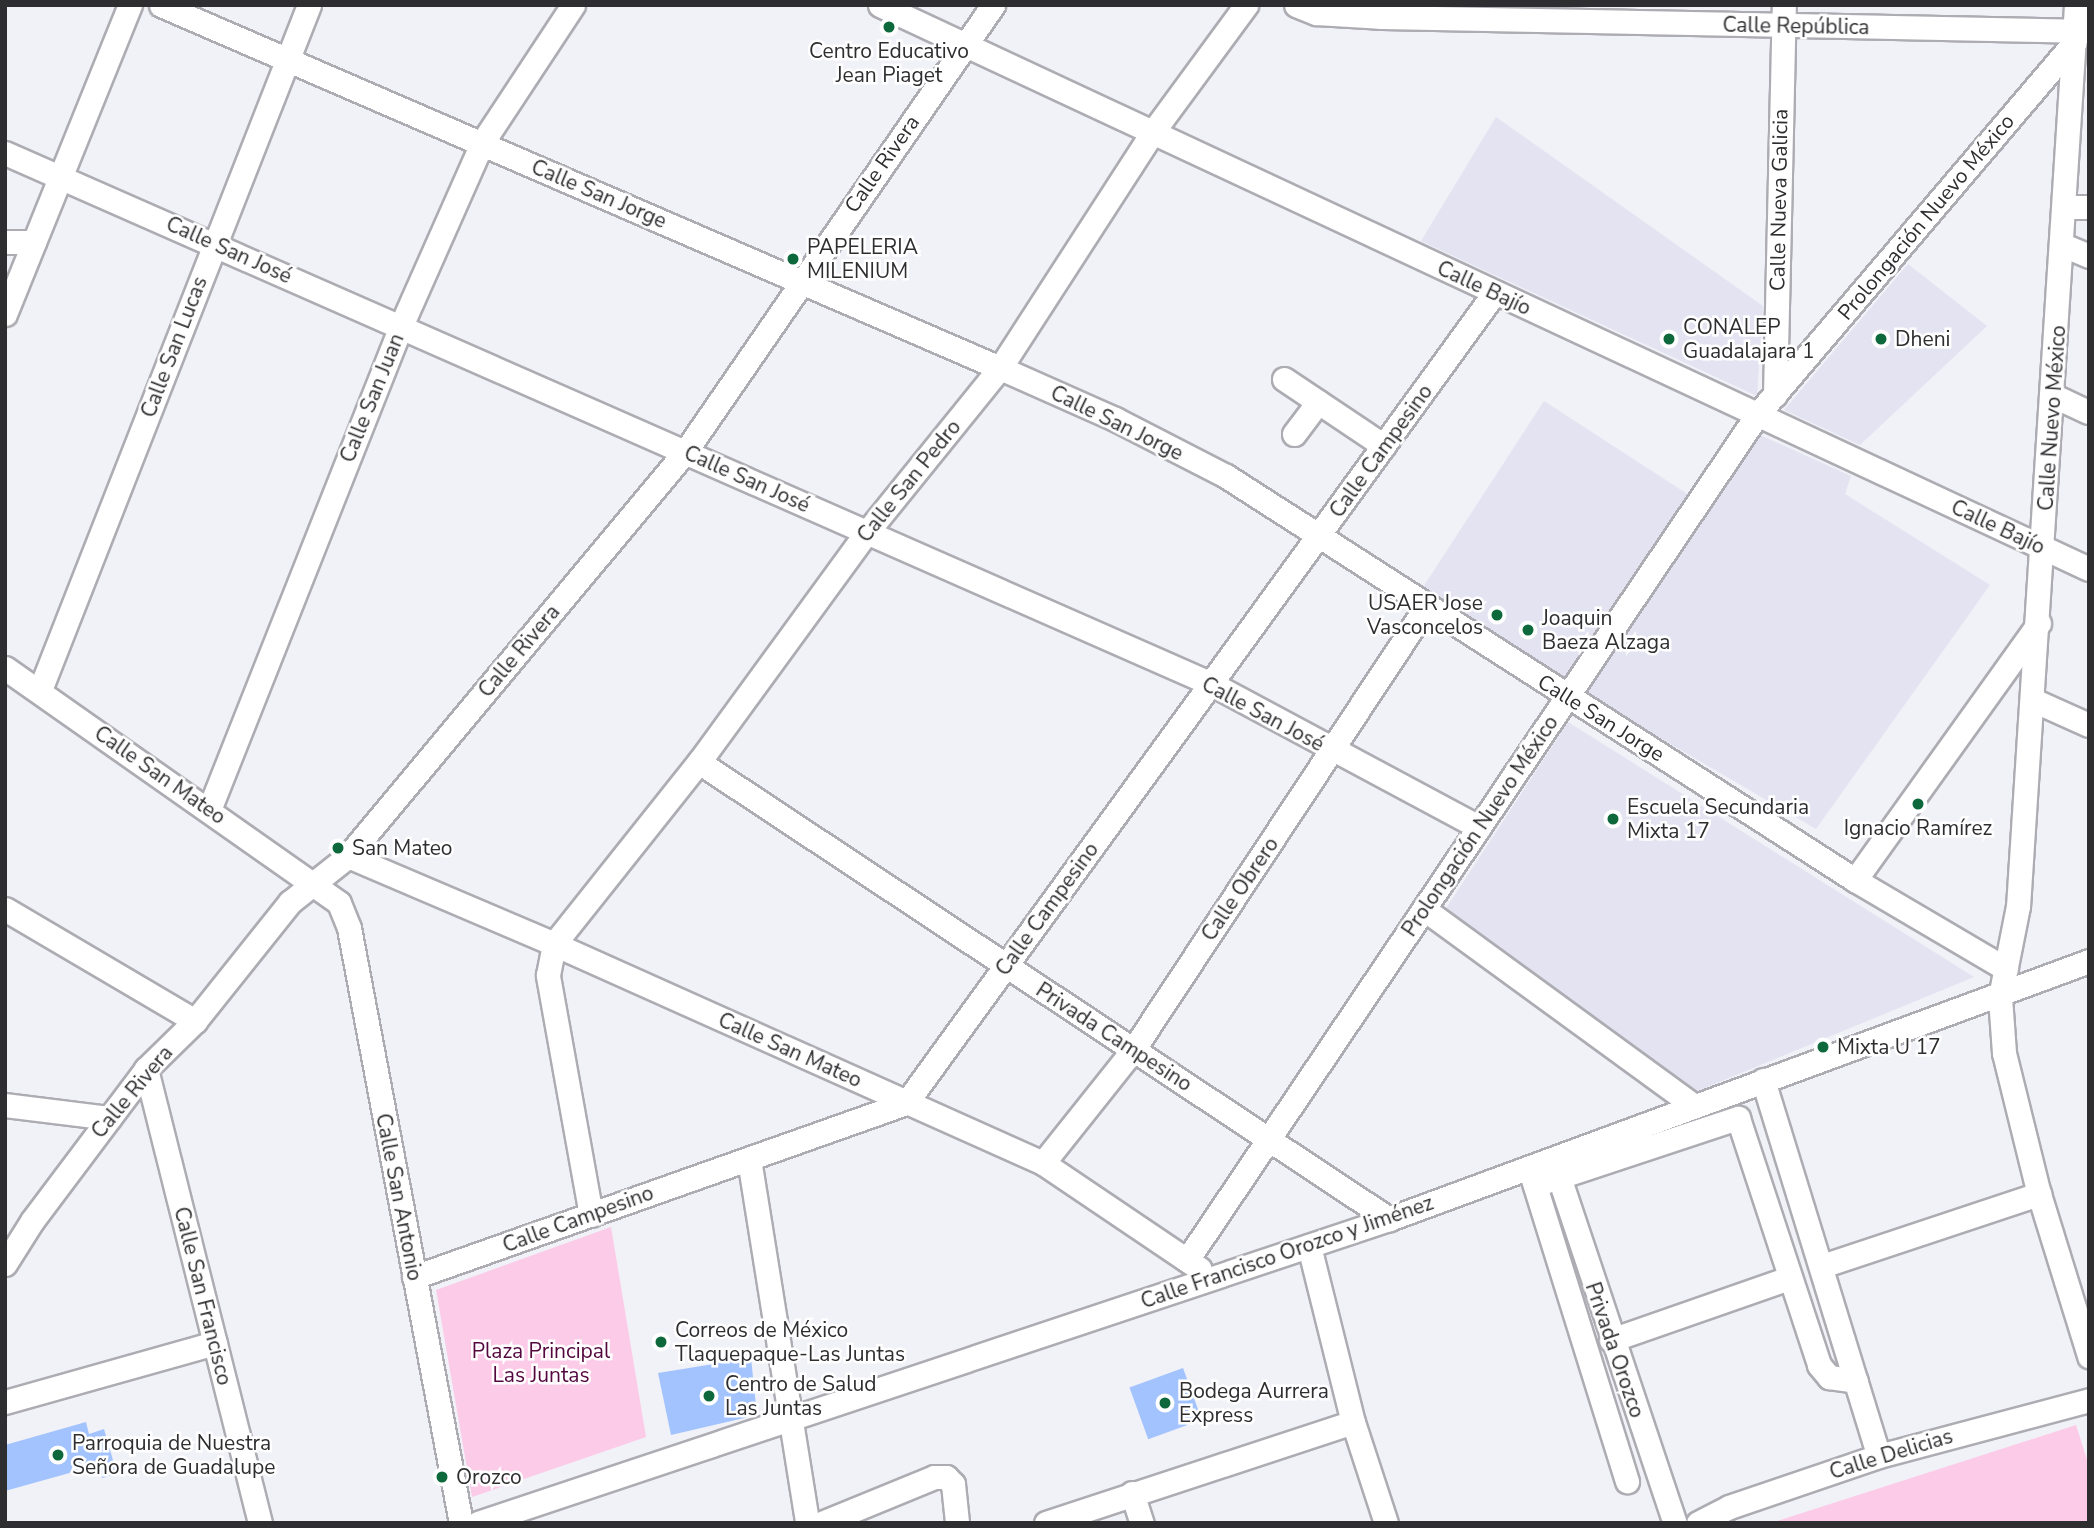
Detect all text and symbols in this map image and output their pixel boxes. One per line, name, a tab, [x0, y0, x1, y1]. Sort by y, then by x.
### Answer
street label: Calle República	[1722, 12, 1870, 40]
marker: Centro Educativo Jean Piaget	[881, 19, 897, 35]
place label: Centro Educativo Jean Piaget	[809, 38, 969, 88]
street label: Calle Nueva Galicia	[1765, 109, 1793, 291]
street label: Prolongación Nuevo México	[1832, 109, 2020, 325]
street label: Calle Rivera	[839, 110, 925, 218]
street label: Calle San Jorge	[528, 154, 670, 234]
street label: Calle San José	[162, 211, 296, 289]
place label: PAPELERIA MILENIUM	[807, 234, 918, 284]
marker: PAPELERIA MILENIUM	[785, 251, 801, 267]
street label: Calle Bajío	[1433, 255, 1535, 321]
street label: Calle San Lucas	[136, 273, 212, 421]
place label: CONALEP Guadalajara 1	[1683, 314, 1815, 364]
street label: Calle Nuevo México	[2033, 324, 2071, 512]
place label: Dheni	[1895, 326, 1950, 352]
street label: Calle San Juan	[335, 330, 409, 466]
marker: CONALEP Guadalajara 1	[1661, 331, 1677, 347]
marker: Dheni	[1873, 331, 1889, 347]
street label: Calle Campesino	[1324, 379, 1438, 523]
street label: Calle San Jorge	[1047, 380, 1187, 466]
street label: Calle San Pedro	[852, 415, 966, 547]
street label: Calle San José	[680, 440, 814, 518]
street label: Calle Bajío	[1947, 494, 2049, 560]
place label: USAER Jose Vasconcelos	[1367, 590, 1483, 640]
street label: Calle Rivera	[473, 600, 565, 702]
place label: Joaquin Baeza Alzaga	[1542, 605, 1670, 655]
marker: USAER Jose Vasconcelos	[1489, 607, 1505, 623]
marker: Joaquin Baeza Alzaga	[1520, 622, 1536, 638]
street label: Calle San Jorge	[1533, 669, 1669, 767]
street label: Calle San José	[1198, 671, 1328, 757]
street label: Prolongación Nuevo México	[1397, 711, 1563, 941]
street label: Calle San Mateo	[90, 720, 230, 830]
place label: Escuela Secundaria Mixta 17	[1627, 794, 1809, 844]
marker: Ignacio Ramírez	[1910, 796, 1926, 812]
marker: Escuela Secundaria Mixta 17	[1605, 811, 1621, 827]
place label: Ignacio Ramírez	[1844, 815, 1992, 841]
street label: Calle Obrero	[1196, 832, 1284, 946]
place label: San Mateo	[352, 835, 453, 861]
street label: Calle Campesino	[990, 837, 1104, 981]
marker: San Mateo	[330, 840, 346, 856]
street label: Privada Campesino	[1031, 977, 1197, 1097]
street label: Calle San Mateo	[714, 1007, 866, 1093]
place label: Mixta U 17	[1837, 1034, 1941, 1060]
marker: Mixta U 17	[1815, 1039, 1831, 1055]
street label: Calle Rivera	[86, 1041, 178, 1143]
street label: Calle San Antonio	[370, 1111, 428, 1283]
street label: Calle Campesino	[499, 1180, 657, 1258]
street label: Calle Francisco Orozco y Jiménez	[1137, 1190, 1437, 1314]
street label: Calle San Francisco	[169, 1204, 237, 1388]
street label: Privada Orozco	[1580, 1279, 1650, 1421]
place label: Correos de México Tlaquepaque-Las Juntas	[675, 1317, 905, 1367]
marker: Correos de México Tlaquepaque-Las Juntas	[653, 1334, 669, 1350]
park label: Plaza Principal Las Juntas	[472, 1338, 610, 1388]
place label: Centro de Salud Las Juntas	[725, 1371, 876, 1421]
place label: Bodega Aurrera Express	[1179, 1378, 1329, 1428]
marker: Centro de Salud Las Juntas	[699, 1386, 719, 1406]
marker: Bodega Aurrera Express	[1157, 1395, 1173, 1411]
street label: Calle Delicias	[1826, 1423, 1956, 1485]
place label: Parroquia de Nuestra Señora de Guadalupe	[72, 1430, 275, 1480]
marker: Parroquia de Nuestra Señora de Guadalupe	[50, 1447, 66, 1463]
place label: Orozco	[456, 1464, 522, 1490]
marker: Orozco	[434, 1469, 450, 1485]

